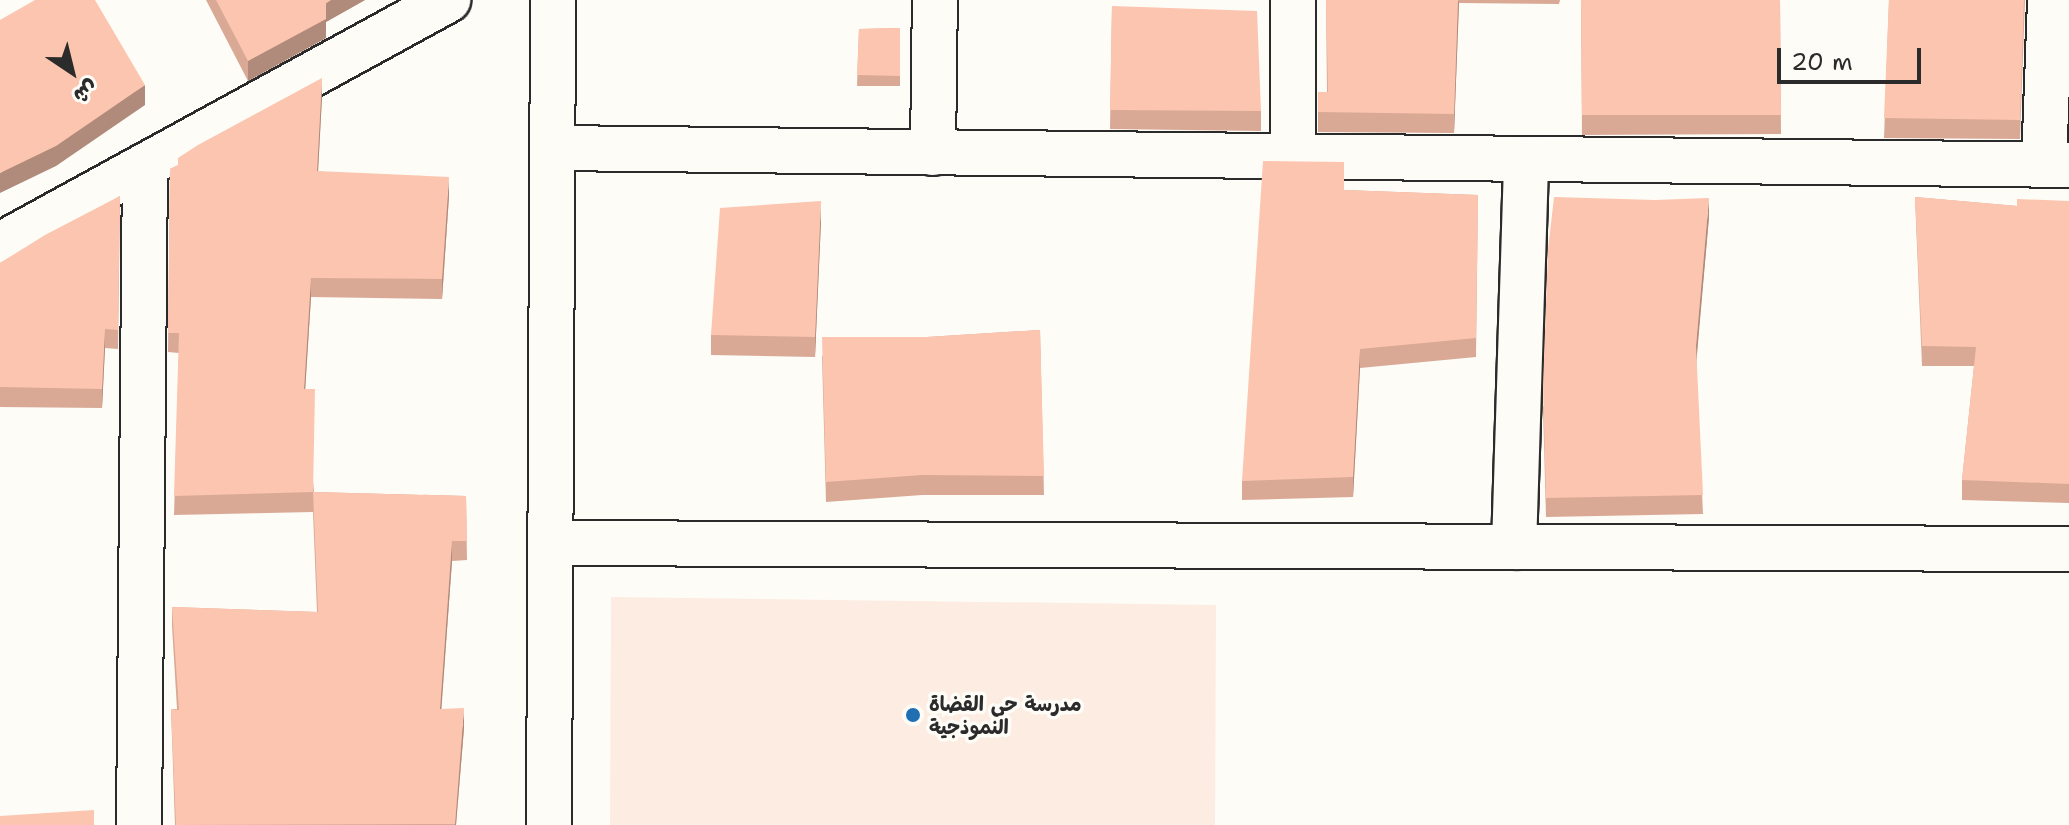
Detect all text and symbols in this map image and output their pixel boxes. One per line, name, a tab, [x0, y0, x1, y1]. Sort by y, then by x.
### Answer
north arrow	[32, 32, 112, 112]
scale bar	[1781, 32, 1925, 82]
text: 20 m	[1791, 46, 1853, 78]
text: ش	[68, 73, 104, 111]
place label: مدرسة حي القضاة النموذجية	[929, 692, 1082, 739]
marker: مدرسة حي القضاة النموذجية	[904, 706, 922, 724]

